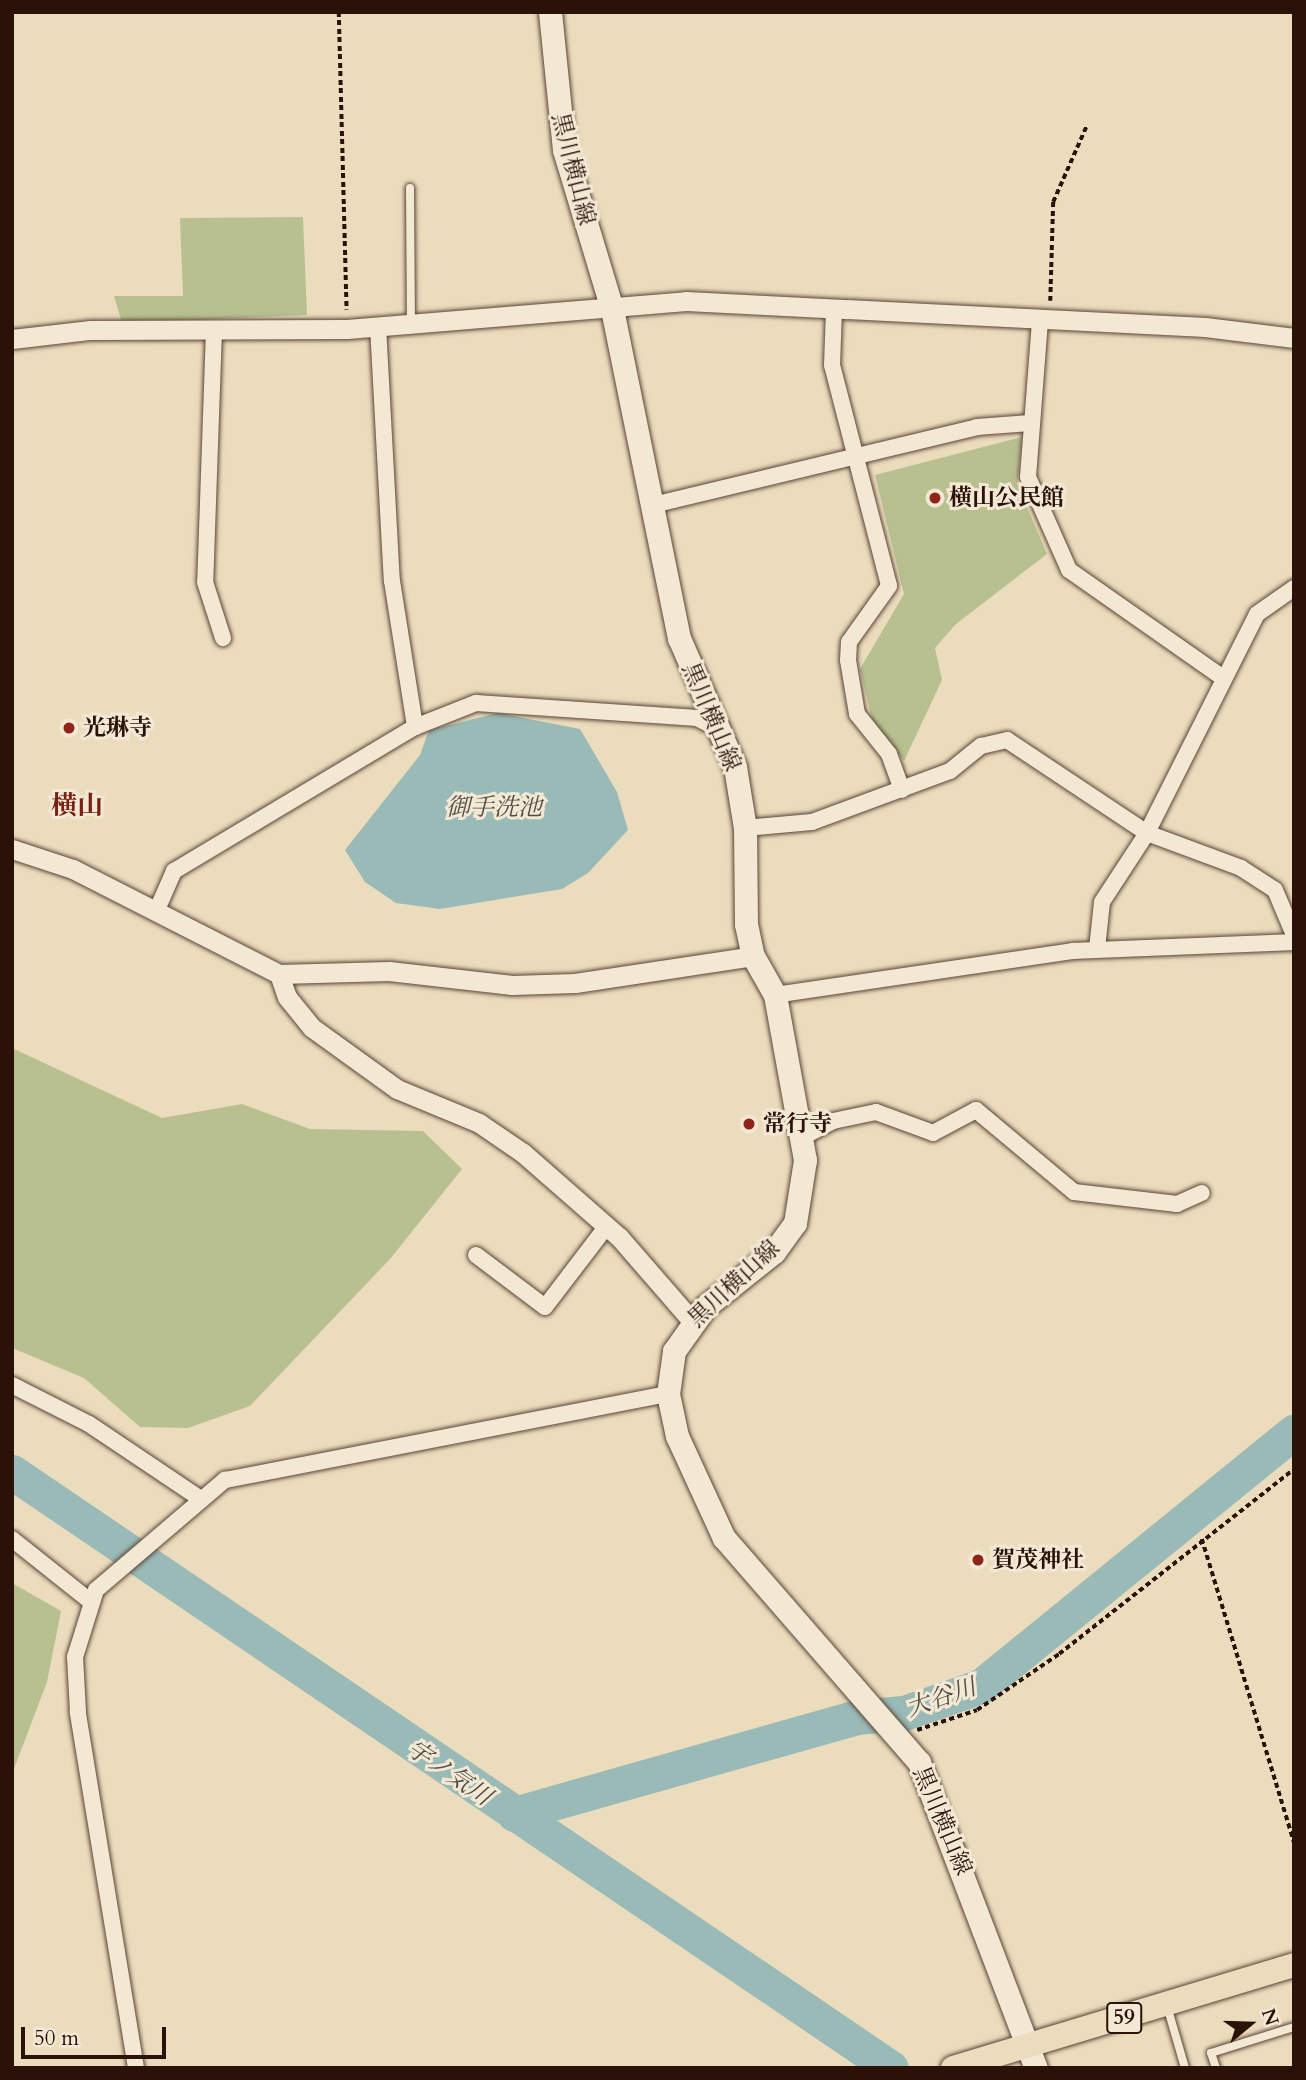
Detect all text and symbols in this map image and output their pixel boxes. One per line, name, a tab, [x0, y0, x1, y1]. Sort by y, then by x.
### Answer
street label: 黒川横山線	[546, 110, 600, 228]
place label: 横山公民館	[949, 484, 1064, 512]
marker: 横山公民館	[927, 490, 943, 506]
street label: 黒川横山線	[676, 659, 746, 775]
place label: 光琳寺	[83, 714, 152, 742]
marker: 光琳寺	[61, 720, 77, 736]
district label: 横山	[51, 790, 103, 822]
water label: 御手洗池	[446, 794, 542, 822]
place label: 常行寺	[763, 1110, 832, 1138]
marker: 常行寺	[741, 1116, 757, 1132]
street label: 黒川横山線	[683, 1235, 785, 1333]
place label: 賀茂神社	[992, 1546, 1084, 1574]
marker: 賀茂神社	[970, 1552, 986, 1568]
water label: 大谷川	[902, 1673, 980, 1723]
water label: 宇ノ気川	[401, 1734, 497, 1812]
street label: 黒川横山線	[907, 1763, 977, 1879]
north arrow	[1215, 1989, 1285, 2059]
road number: 59	[1105, 2000, 1143, 2036]
text: N	[1255, 2005, 1285, 2029]
scale bar	[24, 2014, 170, 2058]
text: 50 m	[34, 2024, 79, 2053]

